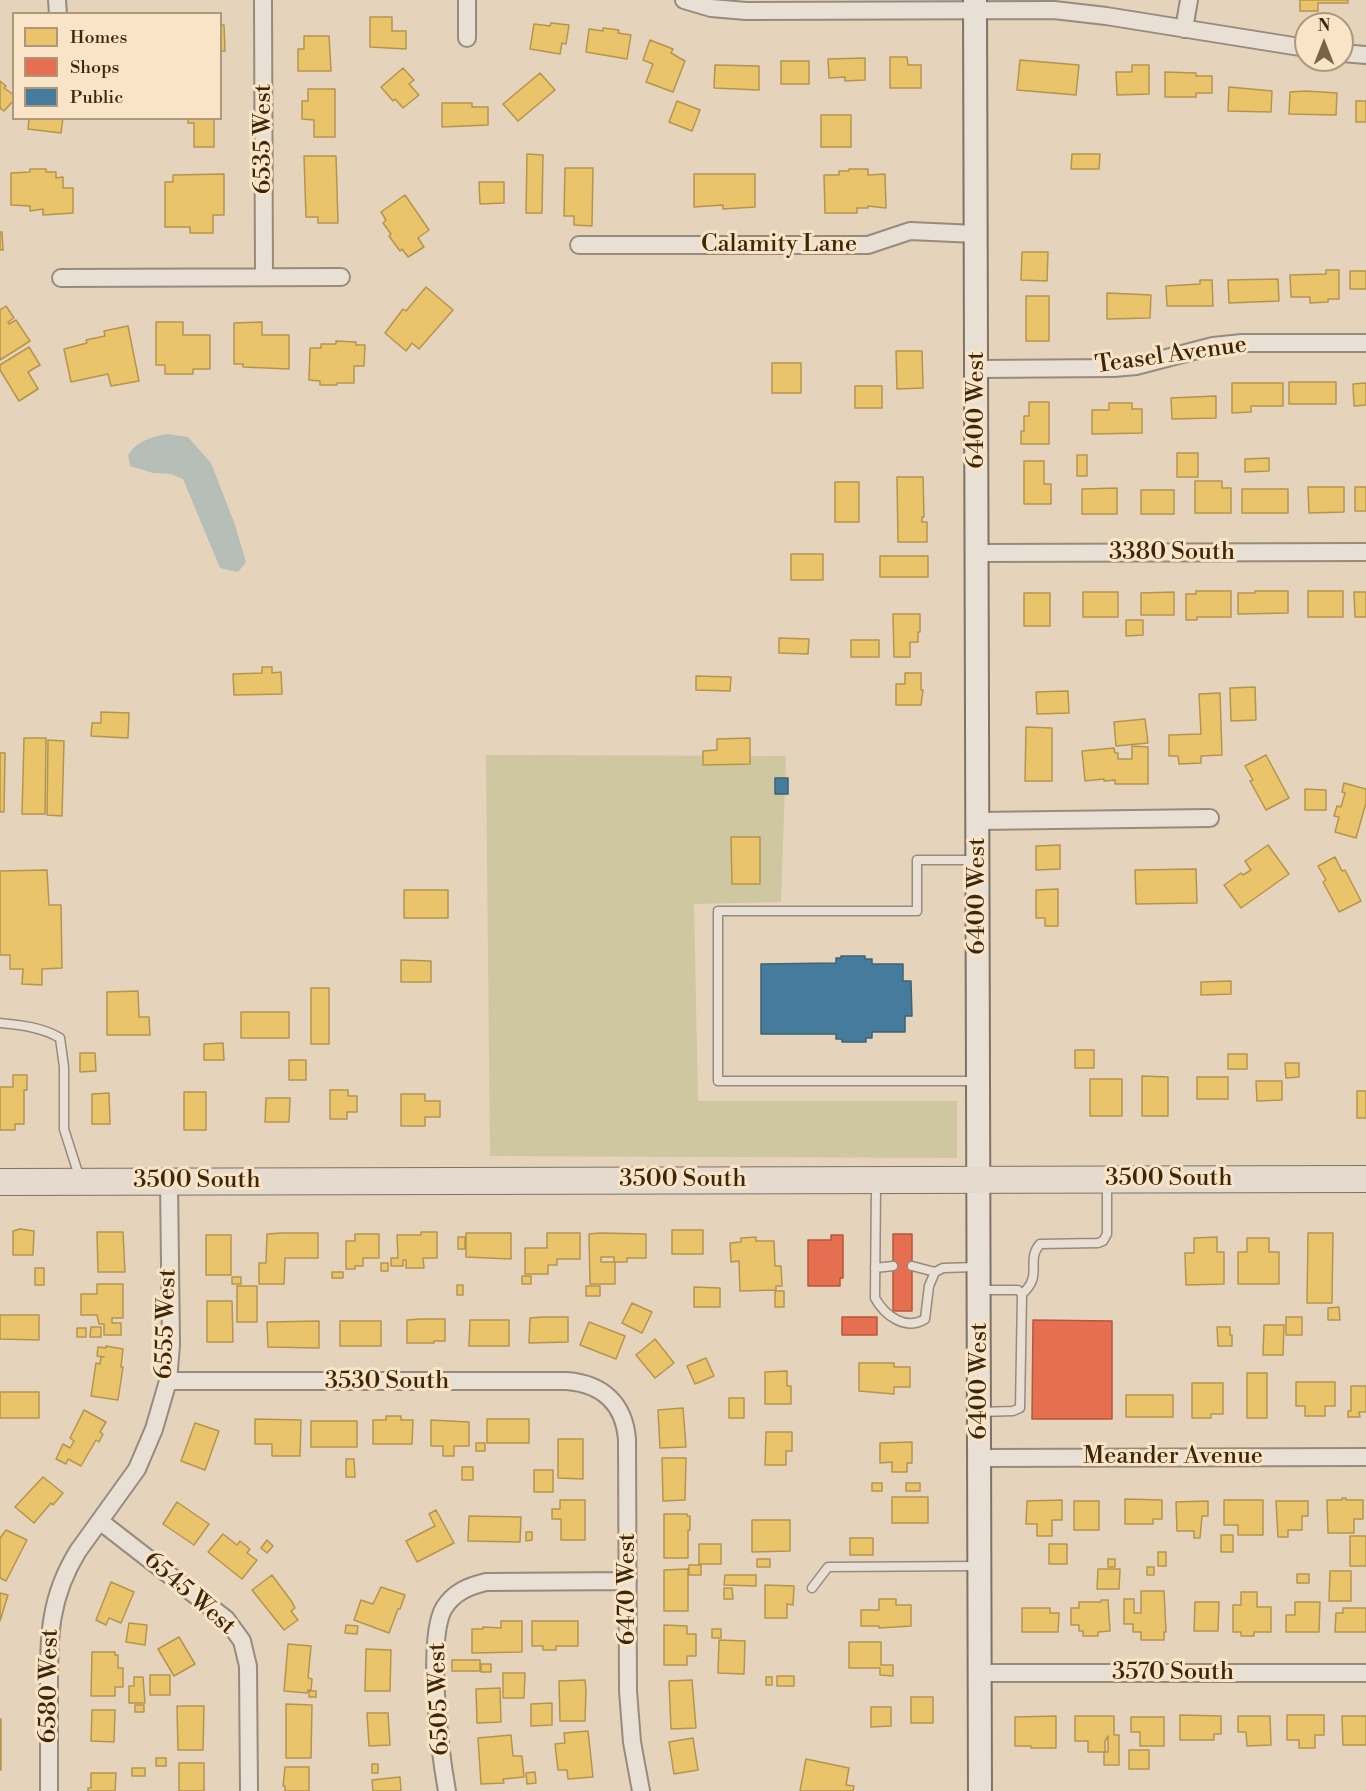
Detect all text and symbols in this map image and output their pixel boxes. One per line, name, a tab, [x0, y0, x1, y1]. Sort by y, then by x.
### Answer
legend	[12, 12, 222, 120]
north arrow	[1294, 12, 1354, 72]
text: N	[1318, 16, 1330, 36]
text: Homes	[70, 26, 127, 49]
text: Shops	[70, 56, 119, 79]
street label: 6535 West	[250, 84, 278, 194]
text: Public	[70, 86, 123, 109]
street label: Calamity Lane	[701, 231, 857, 259]
street label: Teasel Avenue	[1093, 331, 1249, 381]
street label: 6400 West	[963, 351, 991, 469]
street label: 3380 South	[1109, 539, 1235, 567]
street label: 6400 West	[964, 837, 992, 955]
street label: 3500 South	[1105, 1165, 1233, 1193]
street label: 3500 South	[619, 1166, 747, 1194]
street label: 3500 South	[133, 1167, 261, 1195]
street label: 6555 West	[151, 1268, 183, 1380]
street label: 6400 West	[966, 1322, 994, 1440]
street label: 3530 South	[325, 1368, 449, 1396]
street label: Meander Avenue	[1083, 1443, 1263, 1471]
street label: 6470 West	[614, 1533, 642, 1645]
street label: 6545 West	[137, 1546, 241, 1642]
street label: 6580 West	[35, 1628, 65, 1744]
street label: 6505 West	[424, 1642, 456, 1756]
street label: 3570 South	[1112, 1659, 1234, 1687]

